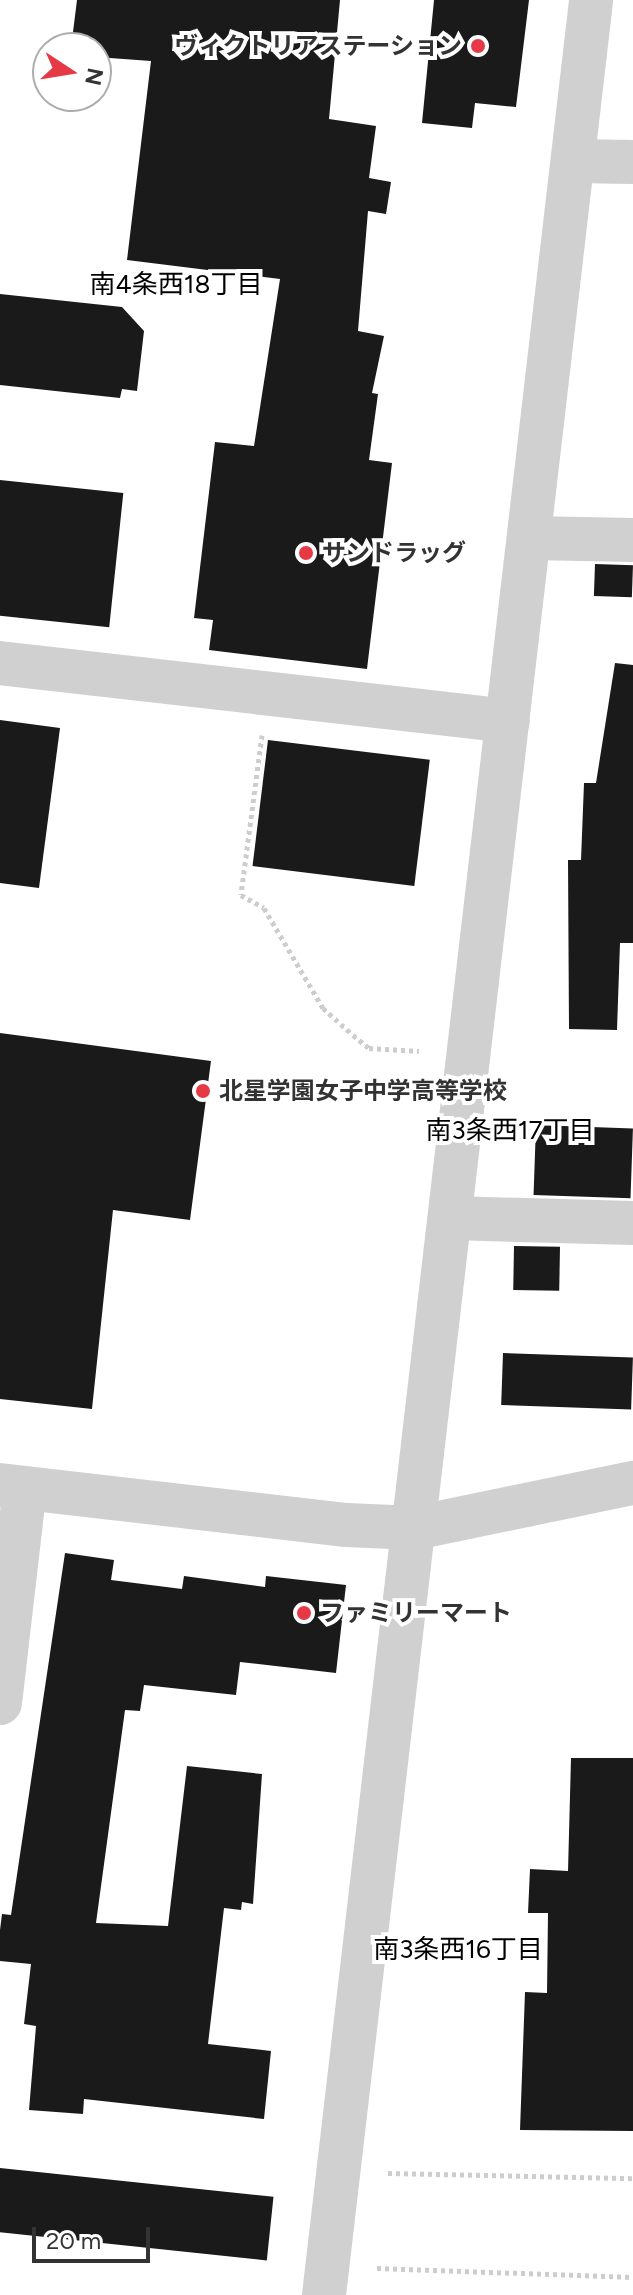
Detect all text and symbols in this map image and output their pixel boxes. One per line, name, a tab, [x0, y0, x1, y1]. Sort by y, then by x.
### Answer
north arrow	[32, 32, 112, 112]
place label: ヴィクトリアステーション	[174, 32, 462, 60]
marker: ヴィクトリアステーション	[469, 37, 487, 55]
text: N	[79, 66, 109, 88]
district label: 南4条西18丁目	[90, 269, 262, 301]
place label: サンドラッグ	[322, 539, 466, 567]
marker: サンドラッグ	[297, 544, 315, 562]
place label: 北星学園女子中学高等学校	[219, 1077, 507, 1105]
marker: 北星学園女子中学高等学校	[194, 1082, 212, 1100]
district label: 南3条西17丁目	[426, 1115, 594, 1147]
place label: ファミリーマート	[320, 1599, 512, 1627]
marker: ファミリーマート	[295, 1604, 313, 1622]
district label: 南3条西16丁目	[373, 1934, 543, 1966]
scale bar	[36, 2211, 154, 2261]
text: 20 m	[46, 2226, 101, 2255]

